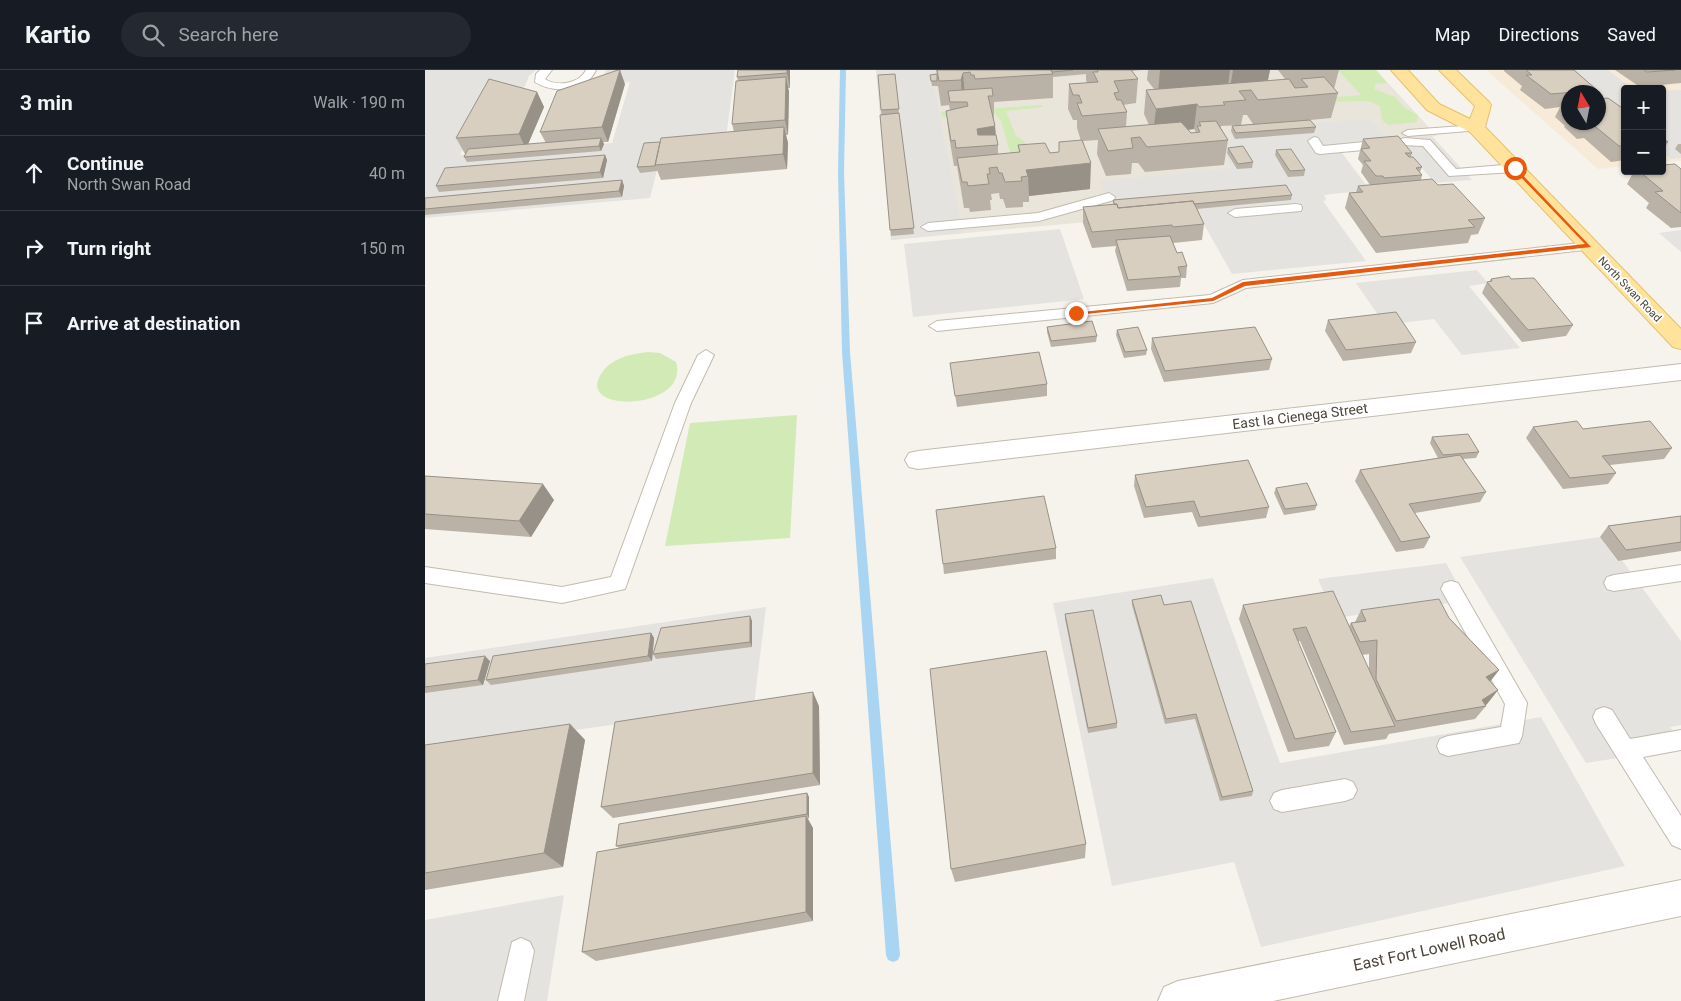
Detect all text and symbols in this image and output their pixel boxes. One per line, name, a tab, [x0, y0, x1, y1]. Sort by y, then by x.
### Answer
search box	[121, 12, 471, 57]
text: Kartio	[25, 21, 91, 49]
icon: search	[139, 21, 167, 49]
text: Search here	[179, 23, 278, 46]
text: Map	[1435, 24, 1470, 45]
text: Directions	[1498, 24, 1579, 45]
text: Saved	[1607, 24, 1656, 45]
north arrow	[1561, 85, 1606, 130]
map controls	[1621, 85, 1666, 175]
button: +	[1621, 85, 1666, 130]
text: 3 min	[20, 91, 73, 115]
text: Walk · 190 m	[313, 93, 405, 112]
button: −	[1621, 130, 1666, 175]
text: Continue	[67, 152, 144, 175]
route start	[1504, 157, 1527, 180]
icon: ahead	[20, 159, 48, 187]
text: 40 m	[369, 164, 405, 183]
text: North Swan Road	[67, 175, 191, 194]
icon: right	[20, 234, 48, 262]
text: Turn right	[67, 237, 151, 260]
text: 150 m	[360, 239, 405, 258]
street label: North Swan Road	[1595, 254, 1664, 325]
route end	[1065, 302, 1088, 325]
icon: arrive	[20, 309, 48, 337]
text: Arrive at destination	[67, 312, 240, 335]
street label: East la Cienega Street	[1231, 400, 1369, 432]
street label: East Fort Lowell Road	[1351, 924, 1507, 975]

